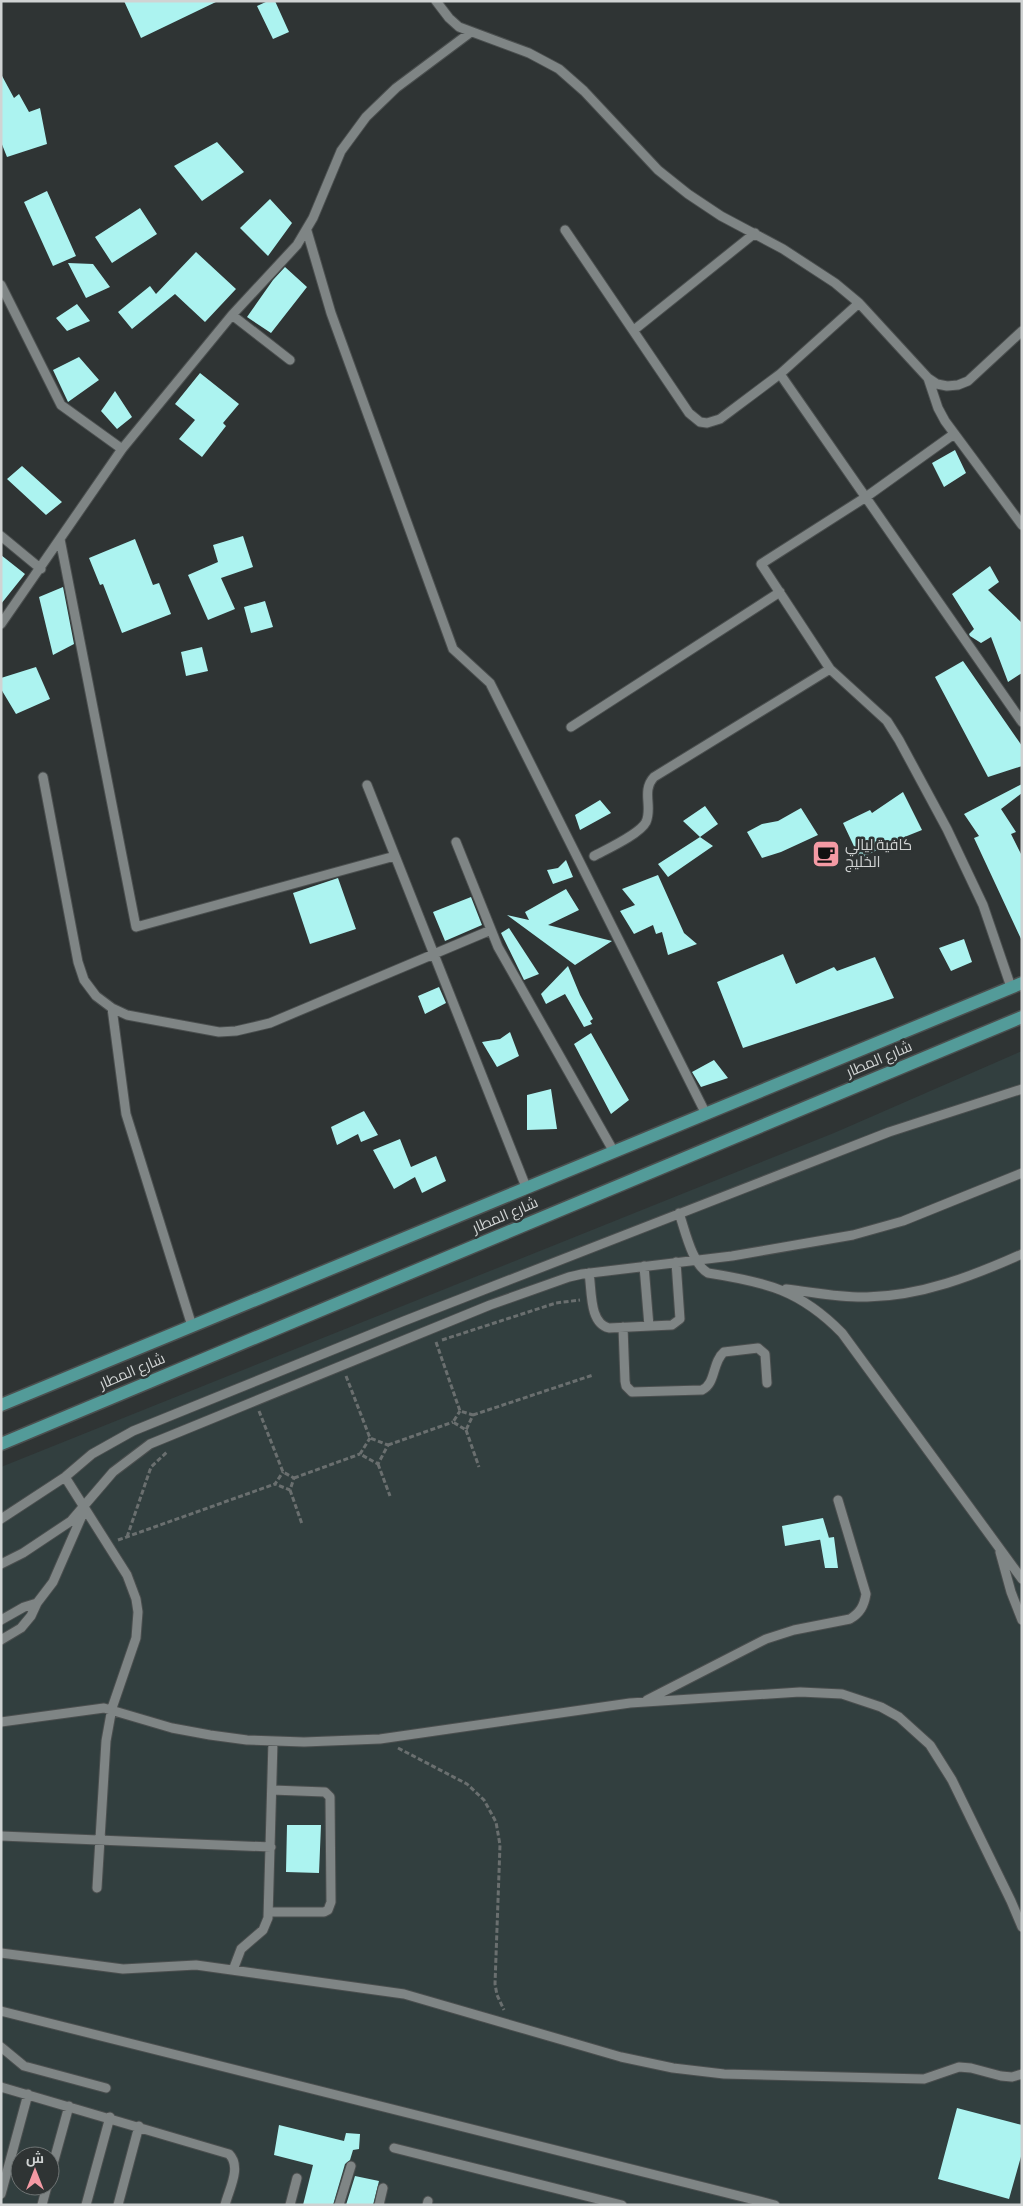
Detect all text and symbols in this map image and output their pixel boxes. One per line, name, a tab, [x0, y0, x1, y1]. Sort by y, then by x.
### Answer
place label: كافية ليالي الخليج	[845, 832, 912, 873]
cafe icon: كافية ليالي الخليج	[811, 839, 841, 869]
street label: شارع المطار	[841, 1033, 915, 1083]
street label: شارع المطار	[467, 1189, 541, 1239]
street label: شارع المطار	[94, 1345, 168, 1395]
north arrow	[10, 2146, 60, 2196]
text: ش	[26, 2147, 44, 2167]

